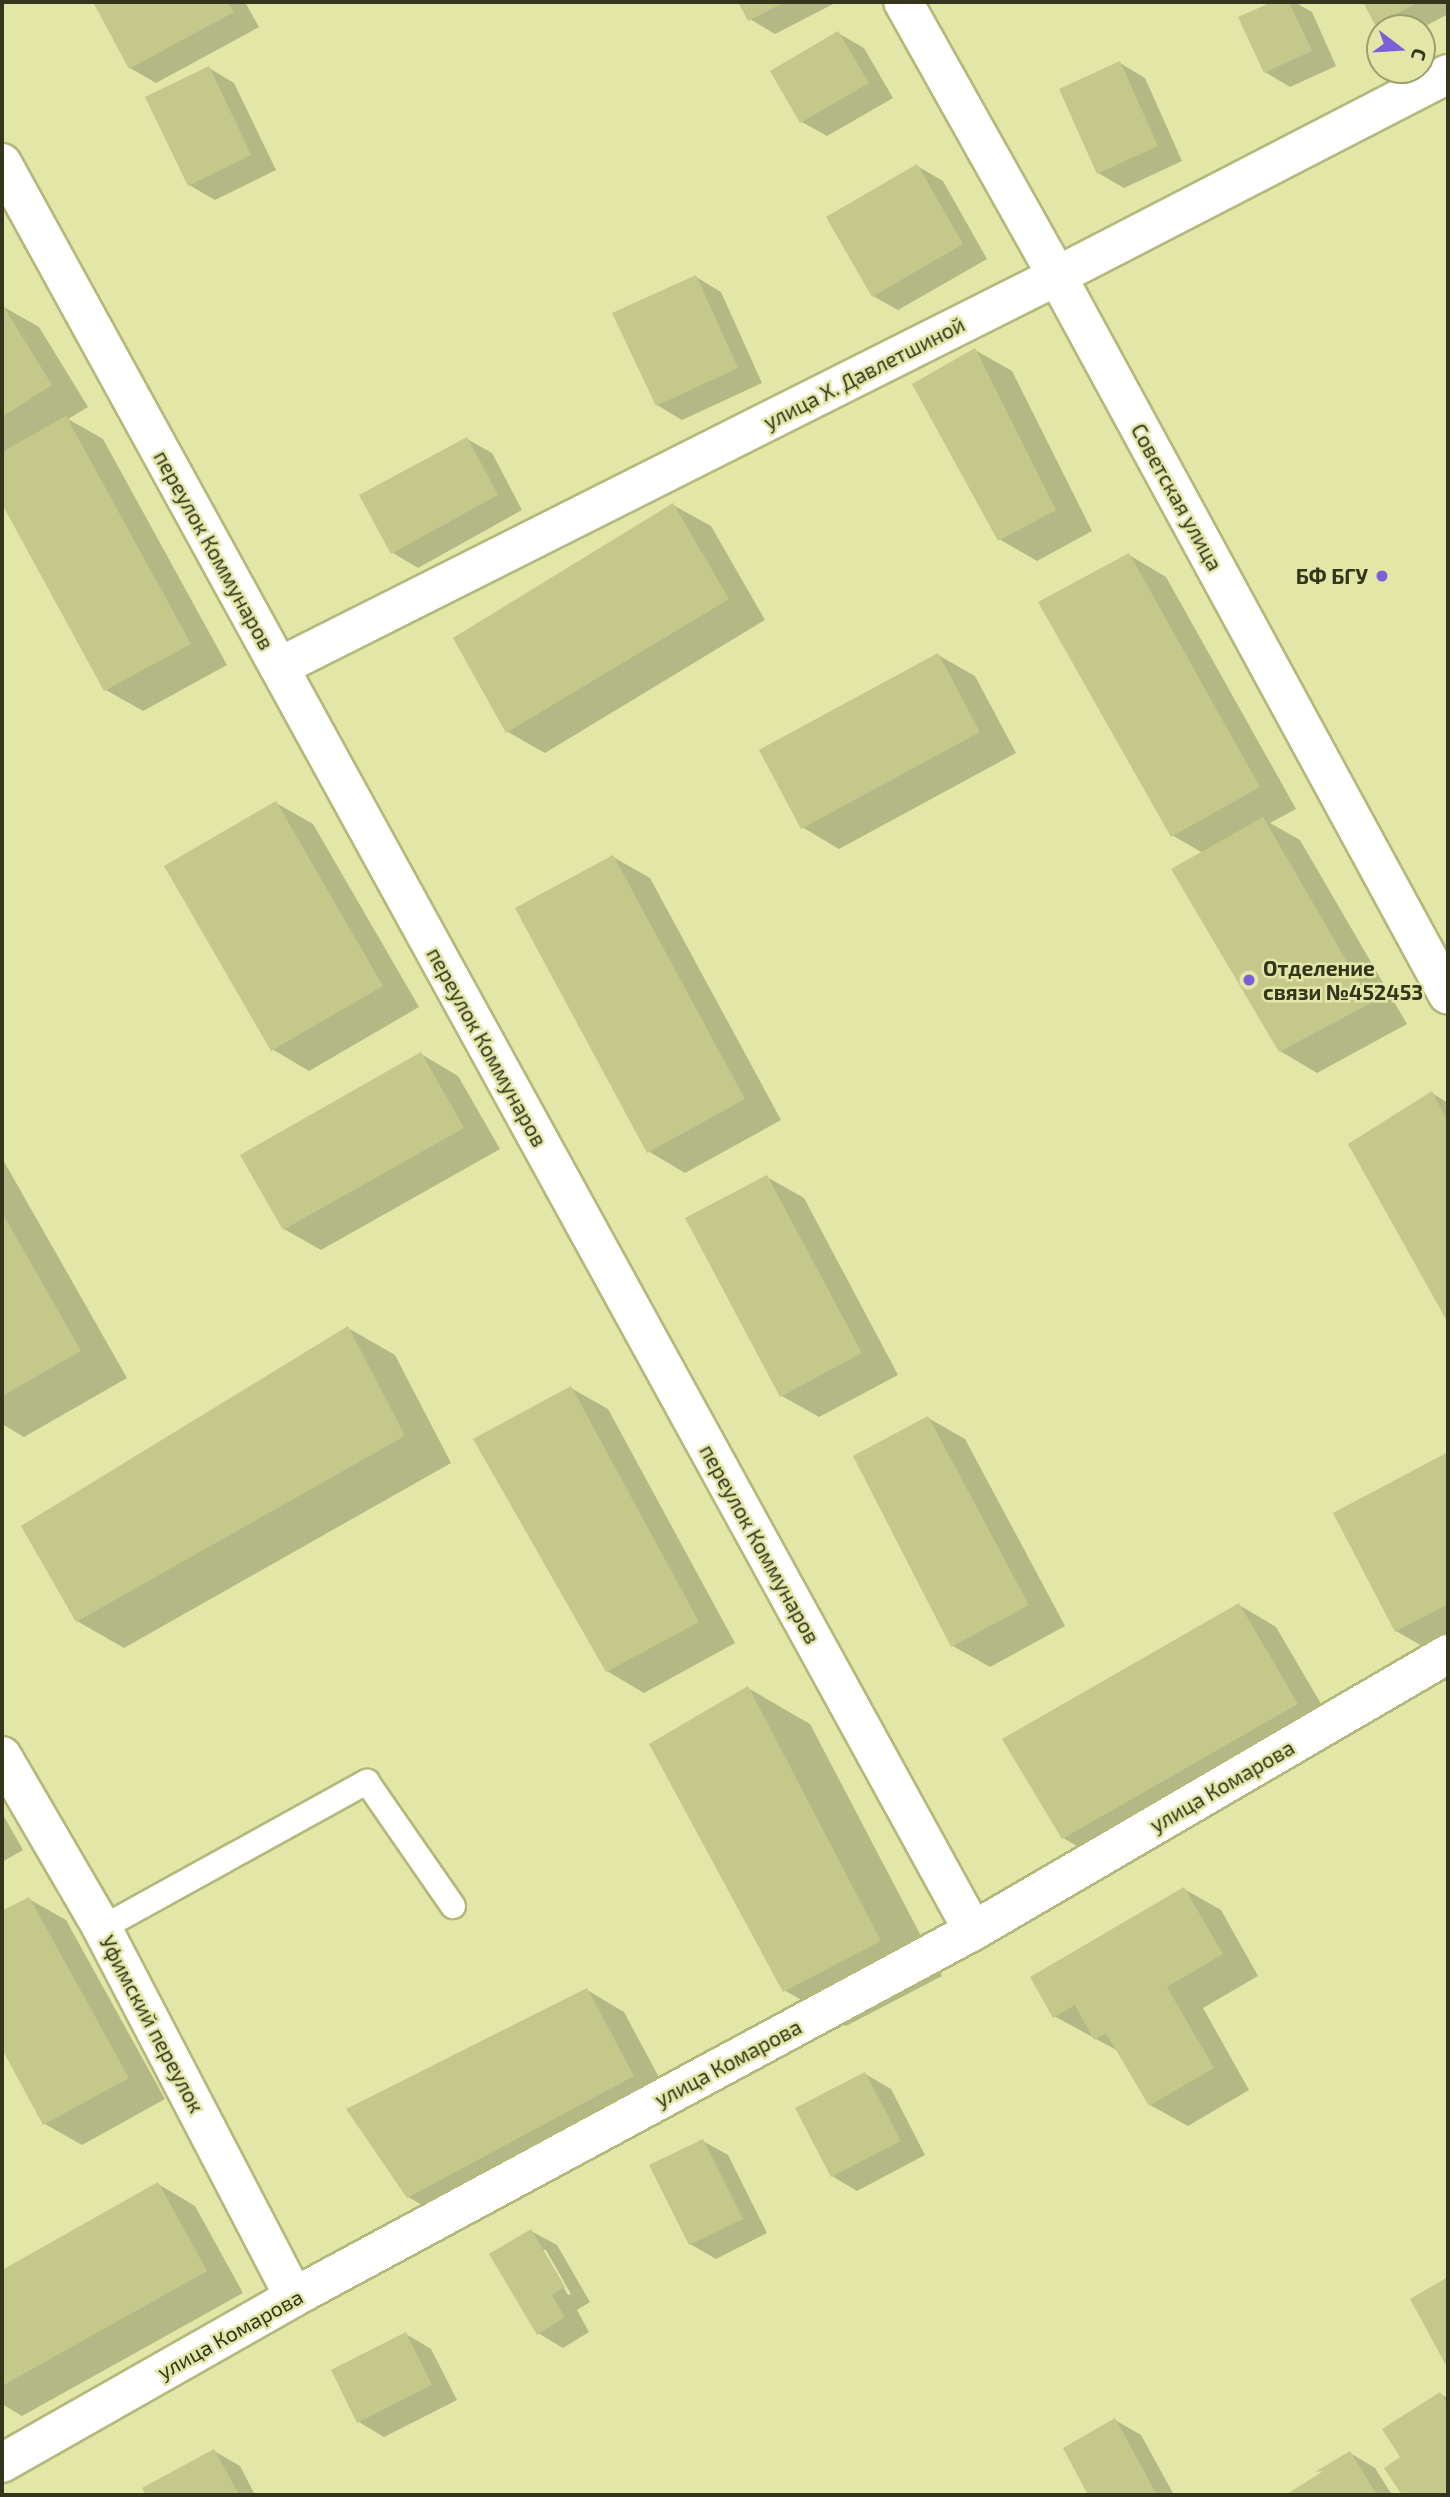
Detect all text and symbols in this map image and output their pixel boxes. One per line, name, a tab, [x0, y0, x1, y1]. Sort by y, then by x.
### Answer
north arrow	[1366, 14, 1436, 84]
text: С	[1407, 46, 1432, 63]
street label: улица Х. Давлетшиной	[759, 311, 969, 435]
street label: Советская улица	[1126, 419, 1228, 575]
street label: переулок Коммунаров	[149, 446, 279, 654]
place label: БФ БГУ	[1296, 563, 1368, 589]
marker: БФ БГУ	[1374, 568, 1390, 584]
street label: переулок Коммунаров	[422, 943, 552, 1151]
place label: Отделение связи №452453	[1263, 955, 1423, 1005]
marker: Отделение связи №452453	[1241, 972, 1257, 988]
street label: переулок Коммунаров	[695, 1440, 825, 1648]
street label: улица Комарова	[1145, 1734, 1299, 1838]
street label: Уфимский переулок	[95, 1931, 209, 2117]
street label: улица Комарова	[650, 2014, 806, 2112]
street label: улица Комарова	[153, 2284, 307, 2384]

